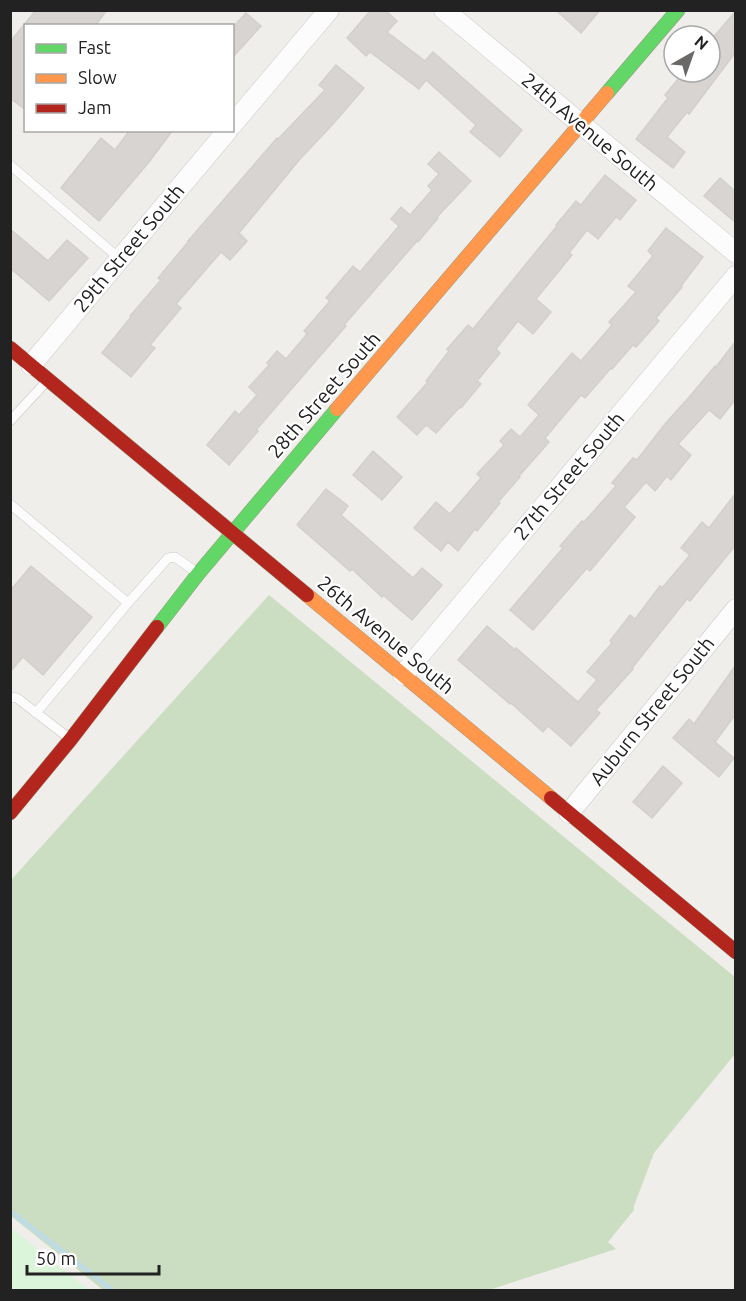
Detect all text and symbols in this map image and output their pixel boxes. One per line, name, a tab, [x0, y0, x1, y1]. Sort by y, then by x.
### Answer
legend	[24, 24, 234, 132]
north arrow	[662, 24, 722, 84]
text: N	[691, 32, 712, 53]
text: Fast	[78, 37, 111, 57]
text: Slow	[78, 67, 117, 87]
street label: 24th Avenue South	[517, 68, 663, 195]
text: Jam	[78, 97, 112, 117]
street label: 29th Street South	[68, 179, 189, 316]
street label: 28th Street South	[263, 327, 385, 462]
street label: 27th Street South	[508, 407, 629, 544]
street label: 26th Avenue South	[313, 571, 459, 698]
street label: Auburn Street South	[585, 632, 719, 790]
scale bar	[27, 1238, 159, 1276]
text: 50 m	[36, 1248, 76, 1268]

